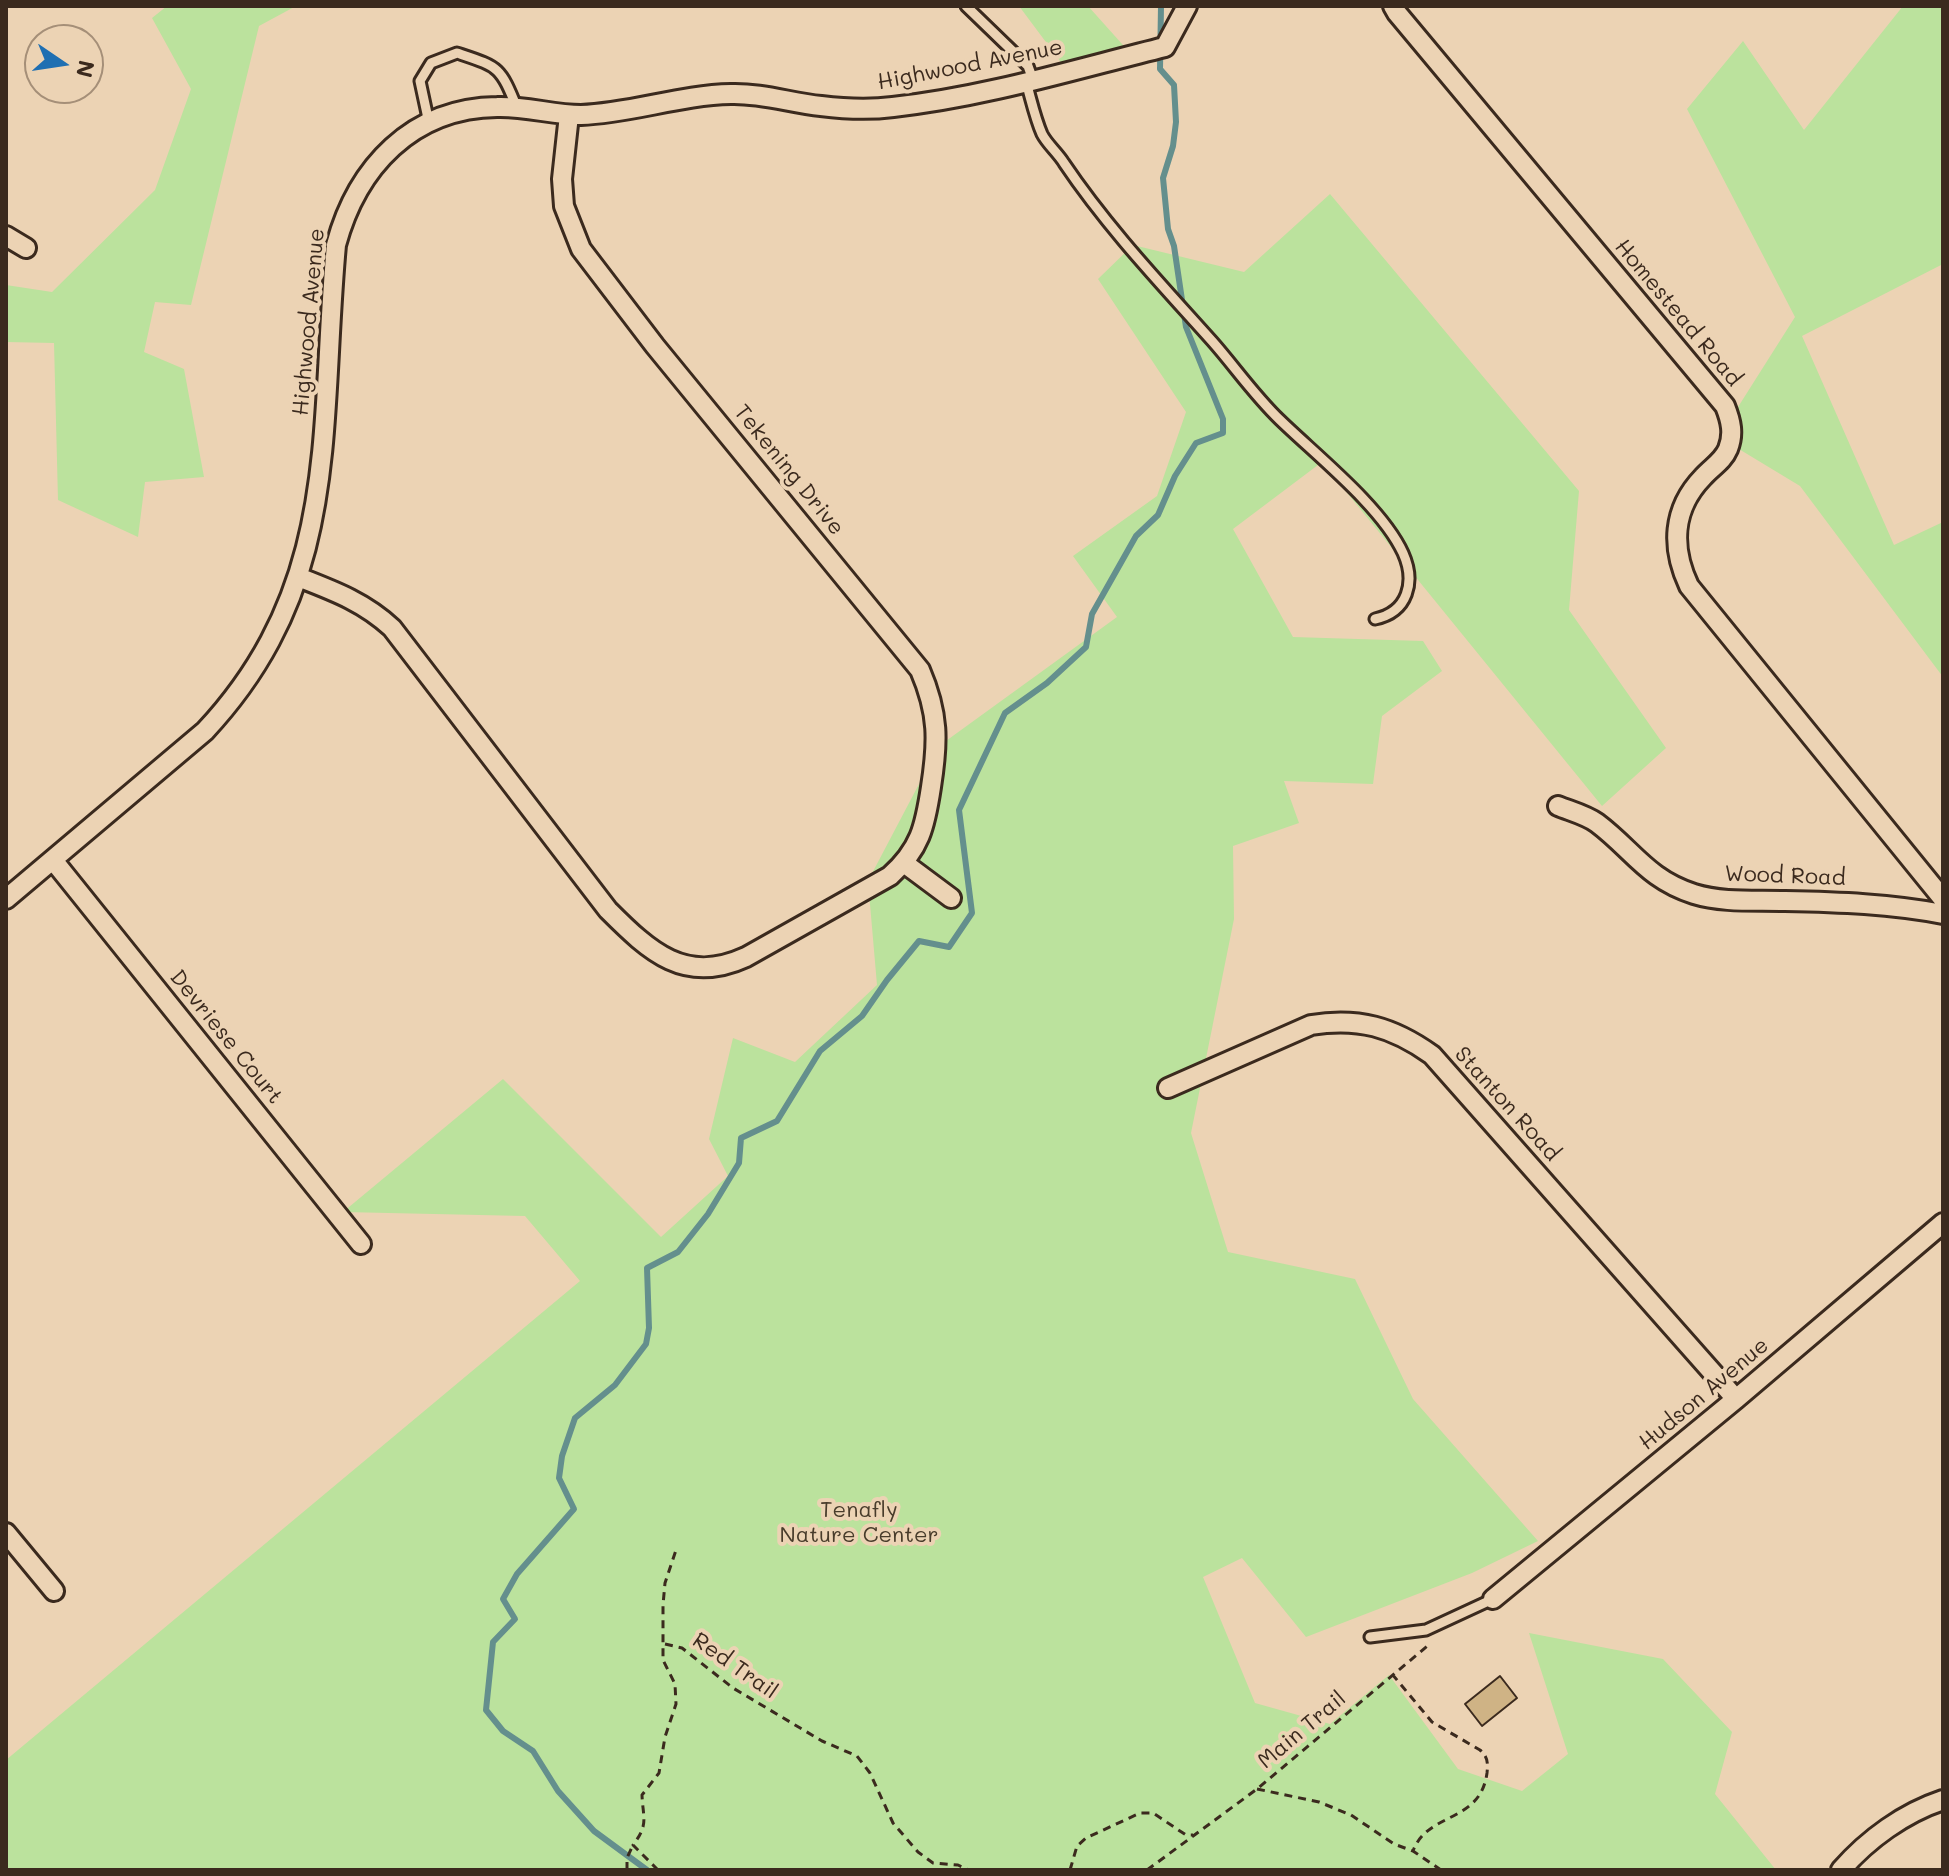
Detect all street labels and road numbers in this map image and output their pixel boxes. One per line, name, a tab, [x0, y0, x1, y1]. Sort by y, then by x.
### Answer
street label: Highwood Avenue	[875, 34, 1065, 96]
street label: Highwood Avenue	[288, 227, 330, 417]
street label: Homestead Road	[1609, 234, 1747, 392]
street label: Tekening Drive	[728, 399, 850, 541]
street label: Wood Road	[1724, 861, 1846, 891]
street label: Devriese Court	[164, 965, 288, 1109]
street label: Stanton Road	[1449, 1041, 1565, 1167]
street label: Hudson Avenue	[1634, 1332, 1774, 1456]
street label: Red Trail	[687, 1627, 783, 1705]
street label: Main Trail	[1253, 1686, 1351, 1774]

